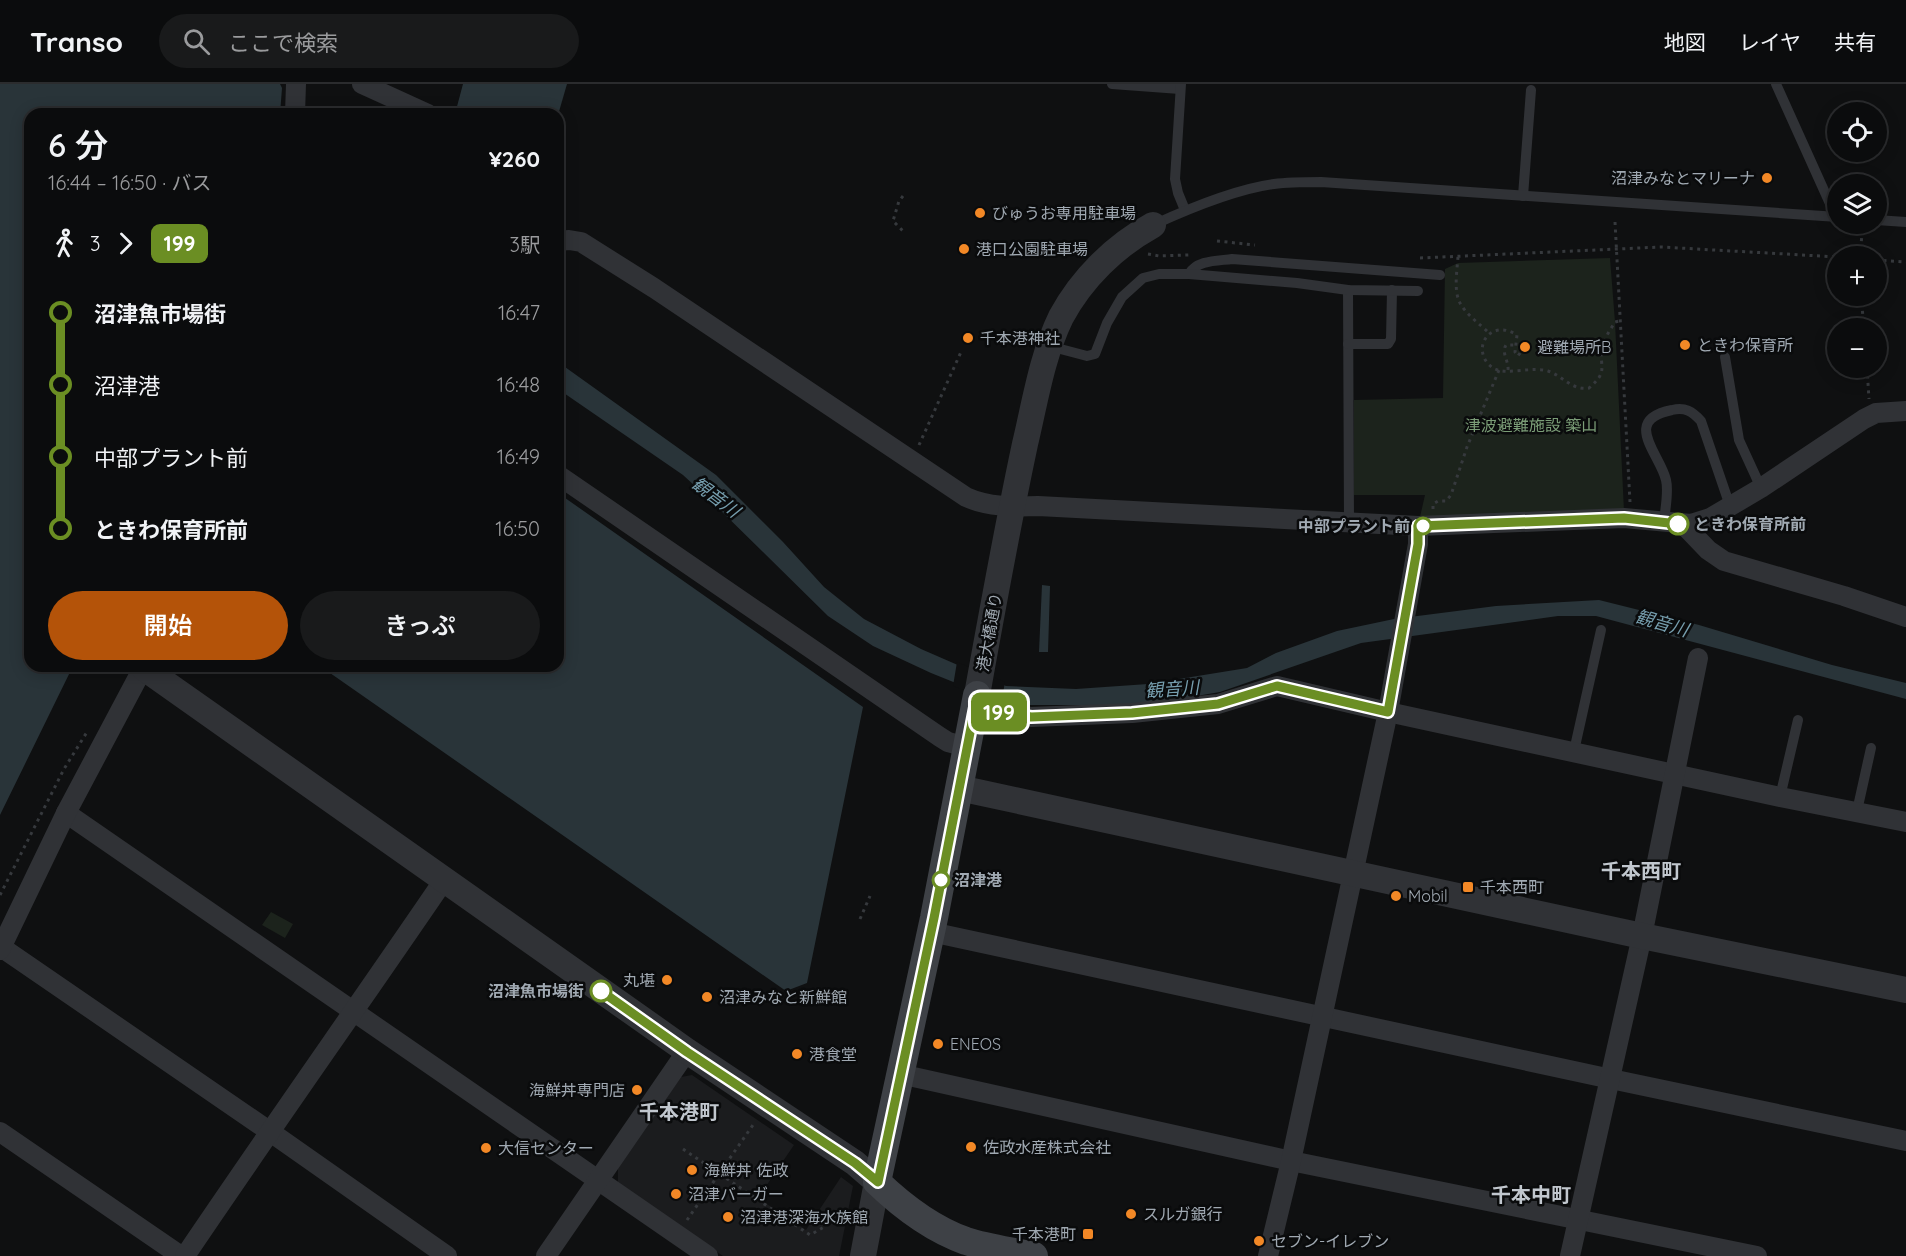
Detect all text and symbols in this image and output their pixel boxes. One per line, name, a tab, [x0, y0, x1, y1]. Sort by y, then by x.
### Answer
search box	[159, 14, 579, 68]
text: Transo	[30, 24, 123, 59]
icon: search	[180, 25, 213, 58]
text: ここで検索	[228, 29, 338, 57]
text: 地図	[1664, 29, 1706, 55]
text: レイヤ	[1739, 29, 1801, 55]
text: 共有	[1834, 29, 1876, 55]
map controls	[1827, 102, 1887, 378]
button: locate	[1827, 102, 1887, 162]
text: 6 分	[48, 124, 108, 165]
text: ¥260	[489, 145, 540, 173]
place label: 沼津みなとマリーナ	[1611, 168, 1755, 188]
text: 16:44 – 16:50 · バス	[48, 170, 212, 195]
marker: 沼津みなとマリーナ	[1760, 171, 1774, 185]
button: layers	[1827, 174, 1887, 234]
place label: びゅうお専用駐車場	[992, 203, 1136, 223]
marker: びゅうお専用駐車場	[973, 206, 987, 220]
icon: walk	[48, 227, 81, 260]
icon: forward	[109, 227, 142, 260]
text: 199	[163, 230, 196, 256]
text: 3	[90, 231, 100, 256]
text: 3駅	[510, 232, 540, 257]
place label: 港口公園駐車場	[976, 239, 1088, 259]
marker: 港口公園駐車場	[957, 242, 971, 256]
button: +	[1827, 246, 1887, 306]
text: 沼津魚市場街	[94, 300, 226, 328]
text: 16:47	[498, 300, 540, 325]
button: −	[1827, 318, 1887, 378]
place label: 千本港神社	[980, 328, 1060, 348]
marker: 千本港神社	[961, 331, 975, 345]
place label: ときわ保育所	[1697, 335, 1793, 355]
place label: 避難場所B	[1537, 337, 1611, 357]
marker: ときわ保育所	[1678, 338, 1692, 352]
marker: 避難場所B	[1518, 340, 1532, 354]
text: 沼津港	[94, 372, 160, 400]
text: 16:48	[497, 372, 540, 397]
park label: 津波避難施設 築山	[1465, 415, 1597, 435]
text: 中部プラント前	[94, 444, 248, 472]
text: 16:49	[497, 444, 540, 469]
water label: 観音川	[688, 472, 746, 524]
marker: ときわ保育所前	[1667, 513, 1689, 535]
place label: ときわ保育所前	[1694, 514, 1806, 534]
text: ときわ保育所前	[94, 516, 248, 544]
text: 16:50	[495, 516, 540, 541]
place label: 中部プラント前	[1298, 516, 1410, 536]
marker: 中部プラント前	[1414, 517, 1432, 535]
button: 開始	[48, 591, 288, 660]
button: きっぷ	[300, 591, 540, 660]
street label: 港大橋通り	[972, 591, 1006, 673]
water label: 観音川	[1633, 605, 1693, 642]
water label: 観音川	[1144, 676, 1202, 702]
line badge: 199	[964, 692, 1034, 732]
text: 199	[983, 699, 1015, 725]
district label: 千本西町	[1601, 858, 1681, 883]
place label: 沼津港	[954, 870, 1002, 890]
marker: 沼津港	[932, 871, 950, 889]
place label: 千本西町	[1480, 877, 1544, 897]
marker: 千本西町	[1461, 880, 1475, 894]
place label: Mobil	[1408, 886, 1448, 906]
marker: Mobil	[1389, 889, 1403, 903]
place label: 丸堪	[623, 970, 655, 990]
marker: 丸堪	[660, 973, 674, 987]
marker: 沼津魚市場街	[590, 980, 612, 1002]
place label: 沼津魚市場街	[488, 981, 584, 1001]
place label: 沼津みなと新鮮館	[719, 987, 847, 1007]
marker: 沼津みなと新鮮館	[700, 990, 714, 1004]
place label: ENEOS	[950, 1034, 1001, 1054]
marker: ENEOS	[931, 1037, 945, 1051]
place label: 港食堂	[809, 1044, 857, 1064]
marker: 港食堂	[790, 1047, 804, 1061]
place label: 海鮮丼専門店	[529, 1080, 625, 1100]
marker: 海鮮丼専門店	[630, 1083, 644, 1097]
district label: 千本港町	[639, 1099, 719, 1124]
place label: 佐政水産株式会社	[983, 1137, 1111, 1157]
place label: 大信センター	[498, 1138, 594, 1158]
marker: 佐政水産株式会社	[964, 1140, 978, 1154]
marker: 大信センター	[479, 1141, 493, 1155]
place label: 海鮮丼 佐政	[704, 1160, 788, 1180]
marker: 海鮮丼 佐政	[685, 1163, 699, 1177]
district label: 千本中町	[1491, 1182, 1571, 1207]
place label: 沼津バーガー	[688, 1184, 784, 1204]
marker: 沼津バーガー	[669, 1187, 683, 1201]
place label: スルガ銀行	[1143, 1204, 1223, 1224]
place label: 沼津港深海水族館	[740, 1207, 868, 1227]
marker: スルガ銀行	[1124, 1207, 1138, 1221]
marker: 沼津港深海水族館	[721, 1210, 735, 1224]
place label: 千本港町	[1012, 1224, 1076, 1244]
marker: 千本港町	[1081, 1227, 1095, 1241]
place label: セブン-イレブン	[1271, 1231, 1389, 1251]
marker: セブン-イレブン	[1252, 1234, 1266, 1248]

